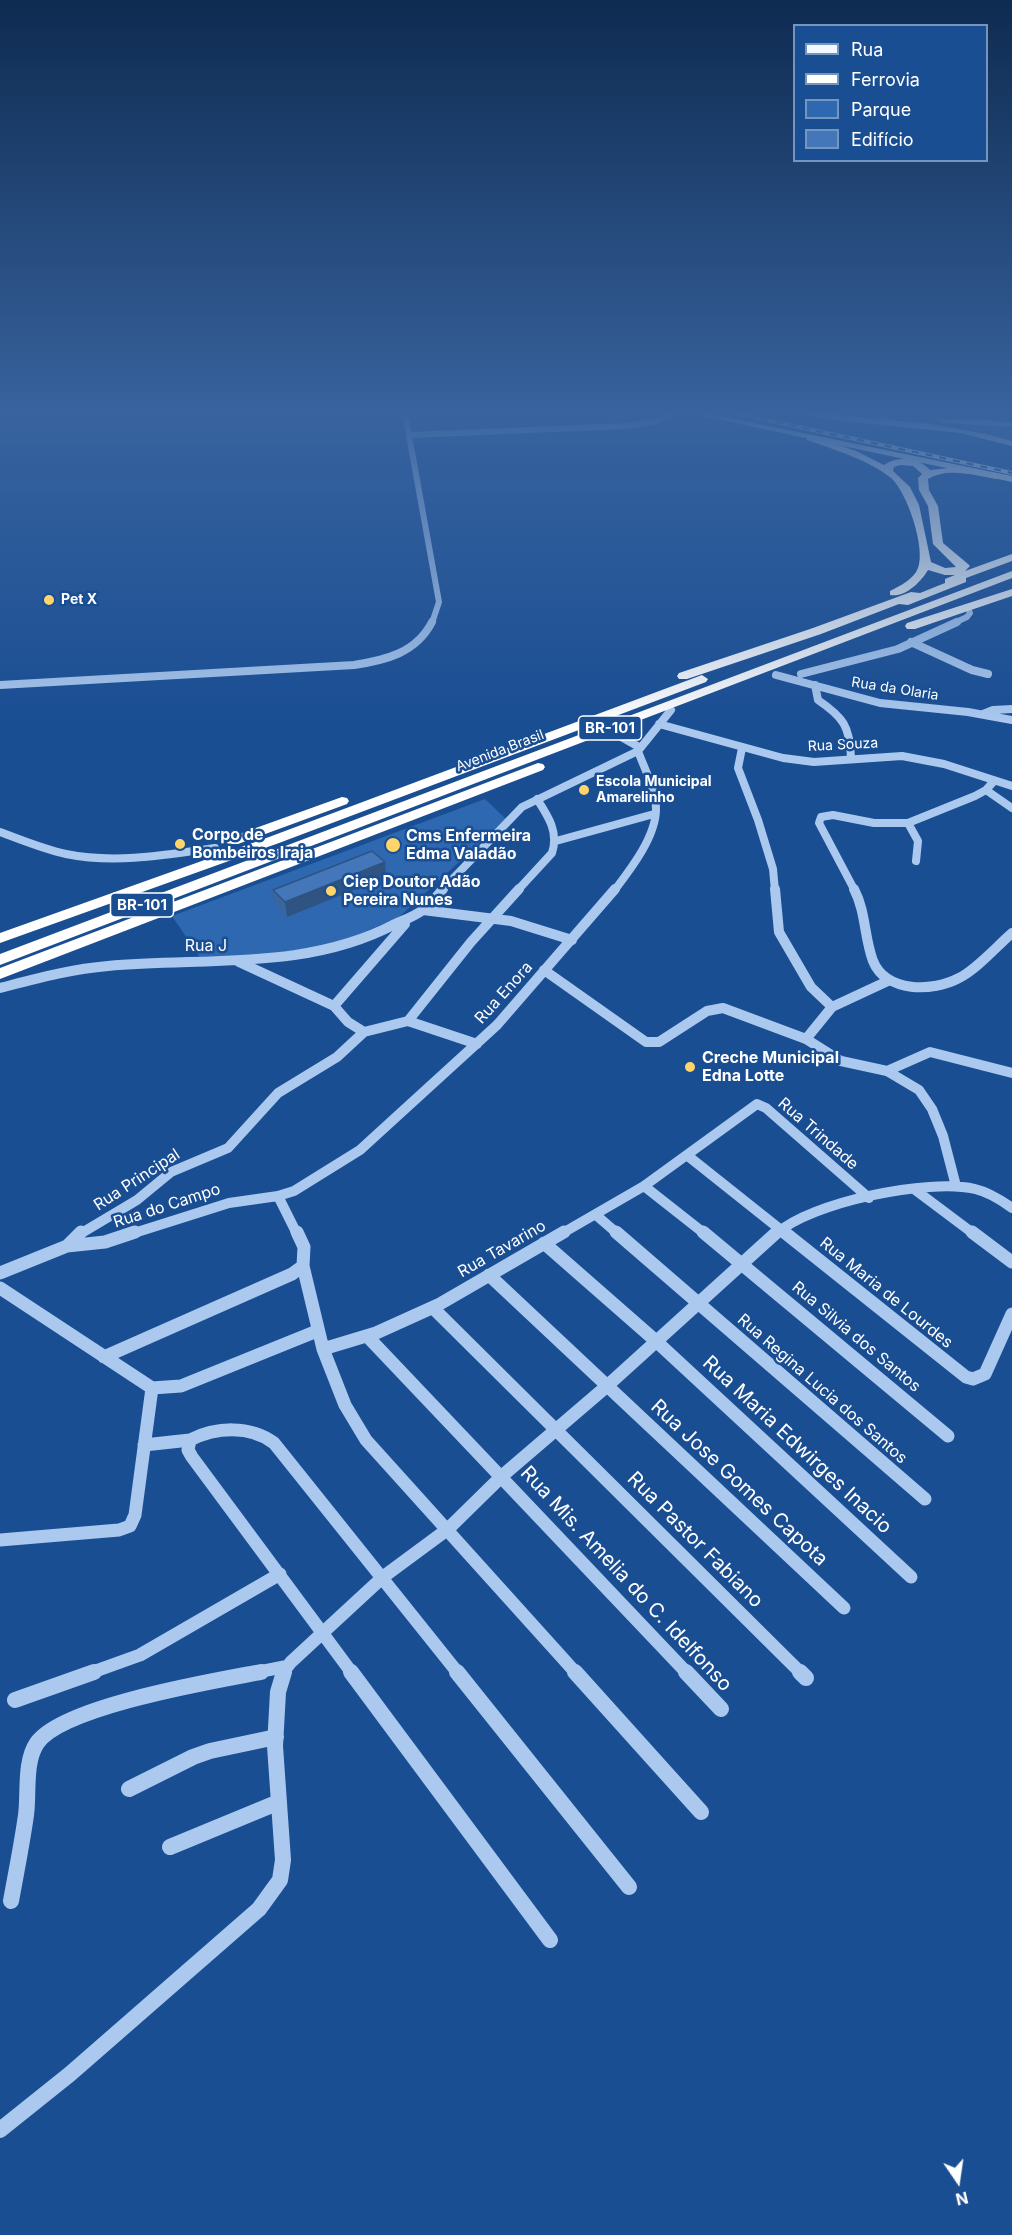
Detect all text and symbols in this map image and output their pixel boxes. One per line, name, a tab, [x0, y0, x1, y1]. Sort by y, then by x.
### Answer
legend	[793, 24, 988, 162]
text: Rua	[851, 39, 883, 60]
text: Ferrovia	[851, 69, 920, 90]
text: Parque	[851, 99, 911, 120]
text: Edifício	[851, 129, 914, 150]
place label: Pet X	[61, 592, 97, 608]
marker: Pet X	[42, 593, 56, 607]
street label: Rua da Olaria	[850, 674, 940, 704]
road number: BR-101	[578, 716, 642, 740]
street label: Avenida Brasil	[454, 727, 546, 775]
street label: Rua Souza	[807, 735, 879, 755]
place label: Escola Municipal Amarelinho	[596, 774, 712, 807]
marker: Escola Municipal Amarelinho	[577, 783, 591, 797]
place label: Corpo de Bombeiros Iraja	[192, 825, 313, 863]
place label: Cms Enfermeira Edma Valadão	[406, 826, 531, 864]
marker: Cms Enfermeira Edma Valadão	[384, 836, 402, 854]
marker: Corpo de Bombeiros Iraja	[173, 837, 187, 851]
place label: Ciep Doutor Adão Pereira Nunes	[343, 872, 480, 910]
marker: Ciep Doutor Adão Pereira Nunes	[324, 884, 338, 898]
road number: BR-101	[110, 893, 174, 917]
street label: Rua J	[185, 936, 227, 956]
street label: Rua Enora	[471, 958, 537, 1028]
place label: Creche Municipal Edna Lotte	[702, 1048, 839, 1086]
marker: Creche Municipal Edna Lotte	[683, 1060, 697, 1074]
street label: Rua Trindade	[774, 1094, 862, 1174]
street label: Rua Principal	[90, 1145, 184, 1215]
street label: Rua do Campo	[111, 1180, 223, 1232]
street label: Rua Tavarino	[455, 1216, 549, 1282]
street label: Rua Maria de Lourdes	[816, 1234, 956, 1352]
street label: Rua Silvia dos Santos	[788, 1278, 924, 1396]
street label: Rua Regina Lucia dos Santos	[733, 1310, 911, 1468]
street label: Rua Maria Edwirges Inacio	[697, 1351, 897, 1539]
street label: Rua Jose Gomes Capota	[646, 1395, 832, 1571]
street label: Rua Mis. Amelia do C. Idelfonso	[515, 1461, 737, 1697]
street label: Rua Pastor Fabiano	[622, 1467, 768, 1613]
north arrow	[928, 2151, 988, 2211]
text: N	[954, 2187, 970, 2210]

